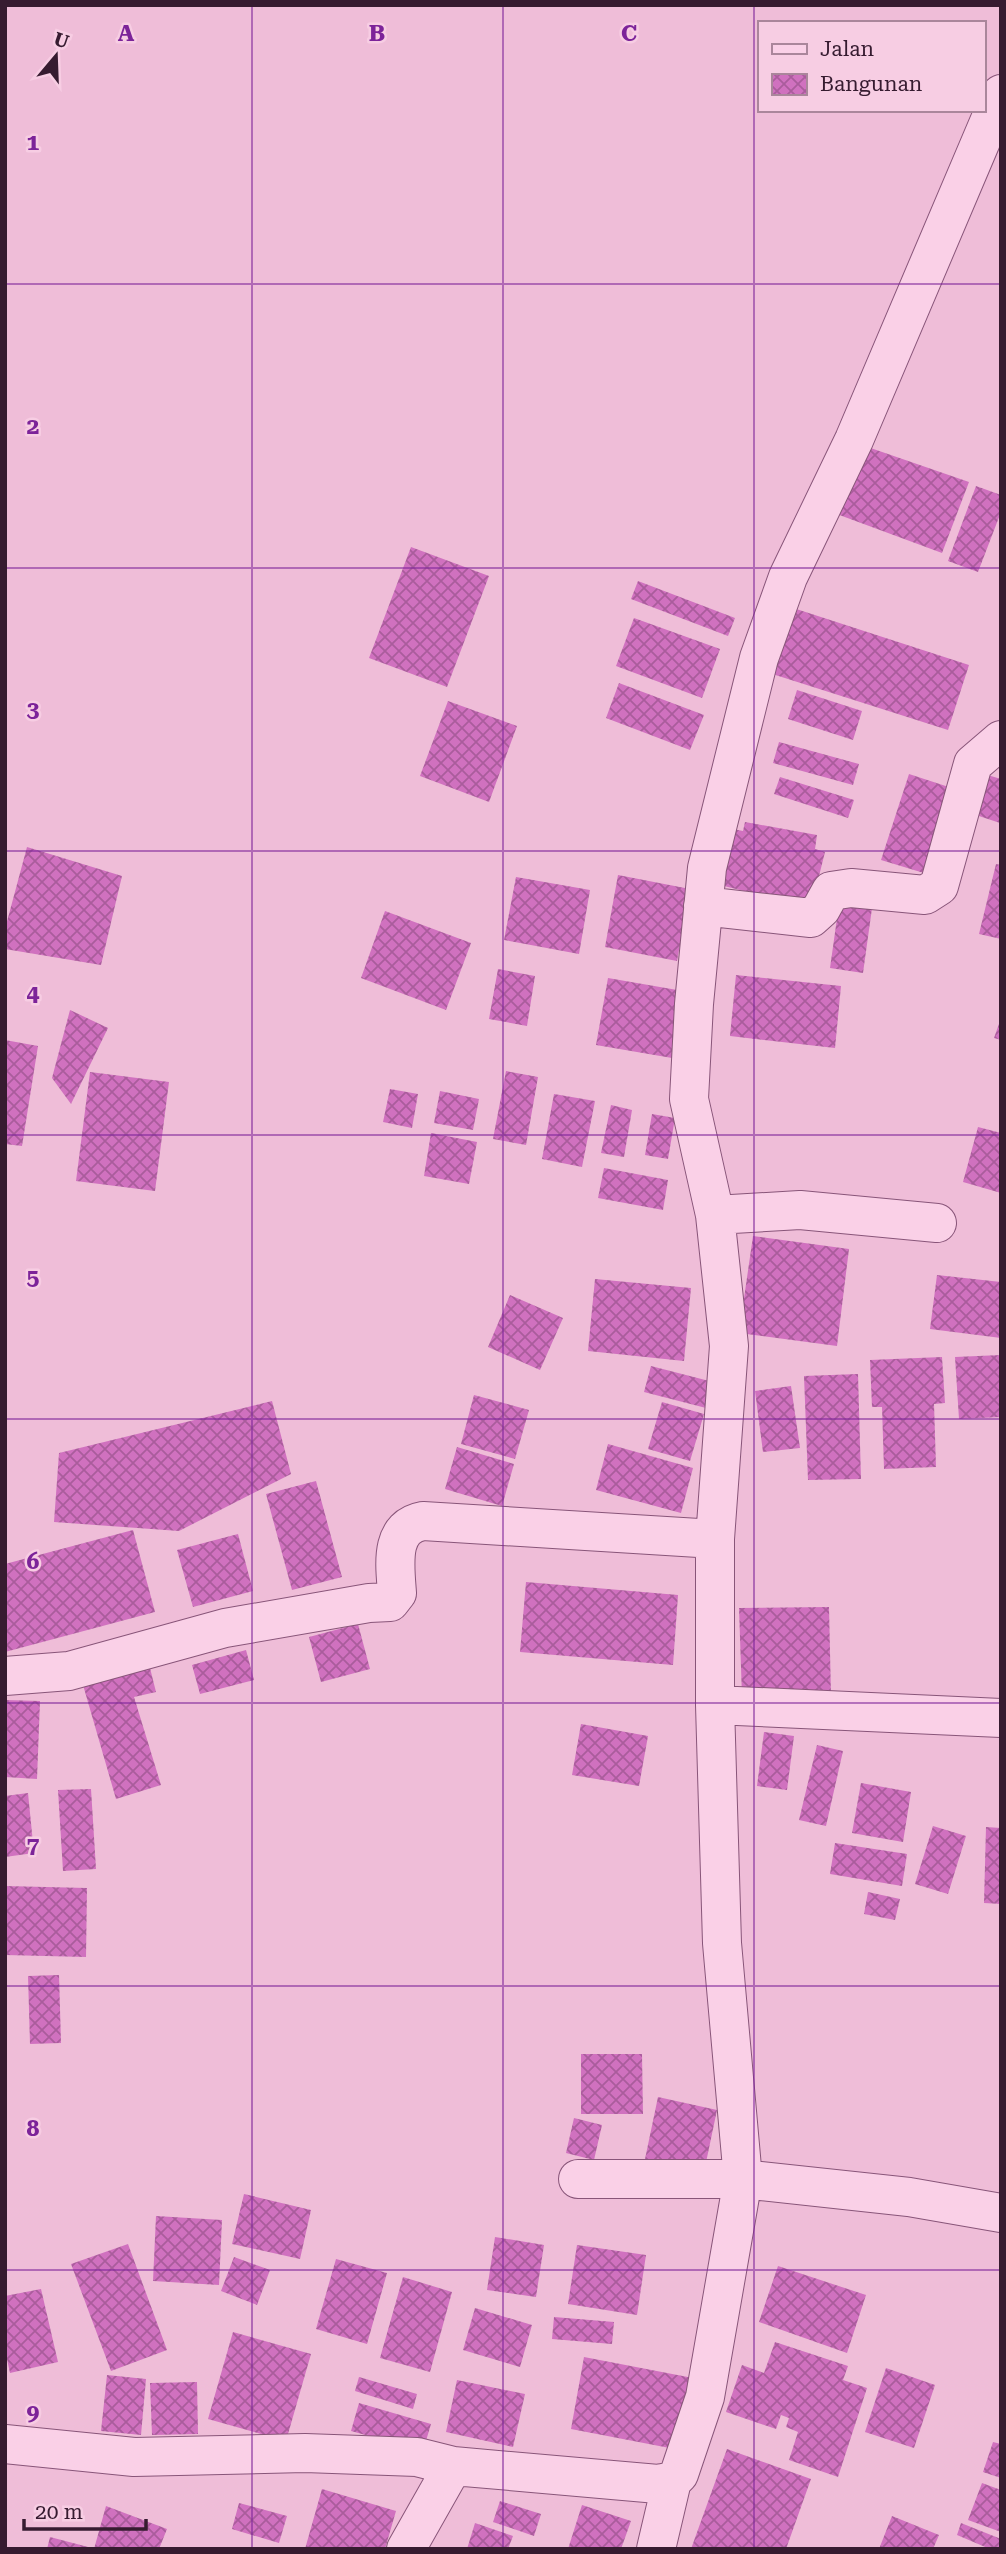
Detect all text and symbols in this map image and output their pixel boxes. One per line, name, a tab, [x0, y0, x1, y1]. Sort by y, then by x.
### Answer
text: A	[118, 20, 135, 47]
text: B	[369, 20, 385, 47]
text: C	[621, 20, 637, 47]
north arrow	[21, 21, 91, 91]
legend	[758, 21, 985, 112]
text: U	[51, 27, 72, 54]
text: Jalan	[820, 37, 875, 61]
text: Bangunan	[820, 72, 923, 96]
text: 1	[27, 129, 40, 156]
text: 2	[27, 413, 39, 440]
text: 3	[27, 696, 40, 723]
text: 4	[27, 980, 40, 1007]
text: 5	[27, 1264, 40, 1291]
text: 6	[27, 1548, 40, 1575]
text: 7	[27, 1832, 40, 1859]
text: 8	[27, 2115, 40, 2142]
text: 9	[27, 2399, 40, 2426]
scale bar	[24, 2488, 147, 2532]
text: 20 m	[35, 2500, 83, 2524]

